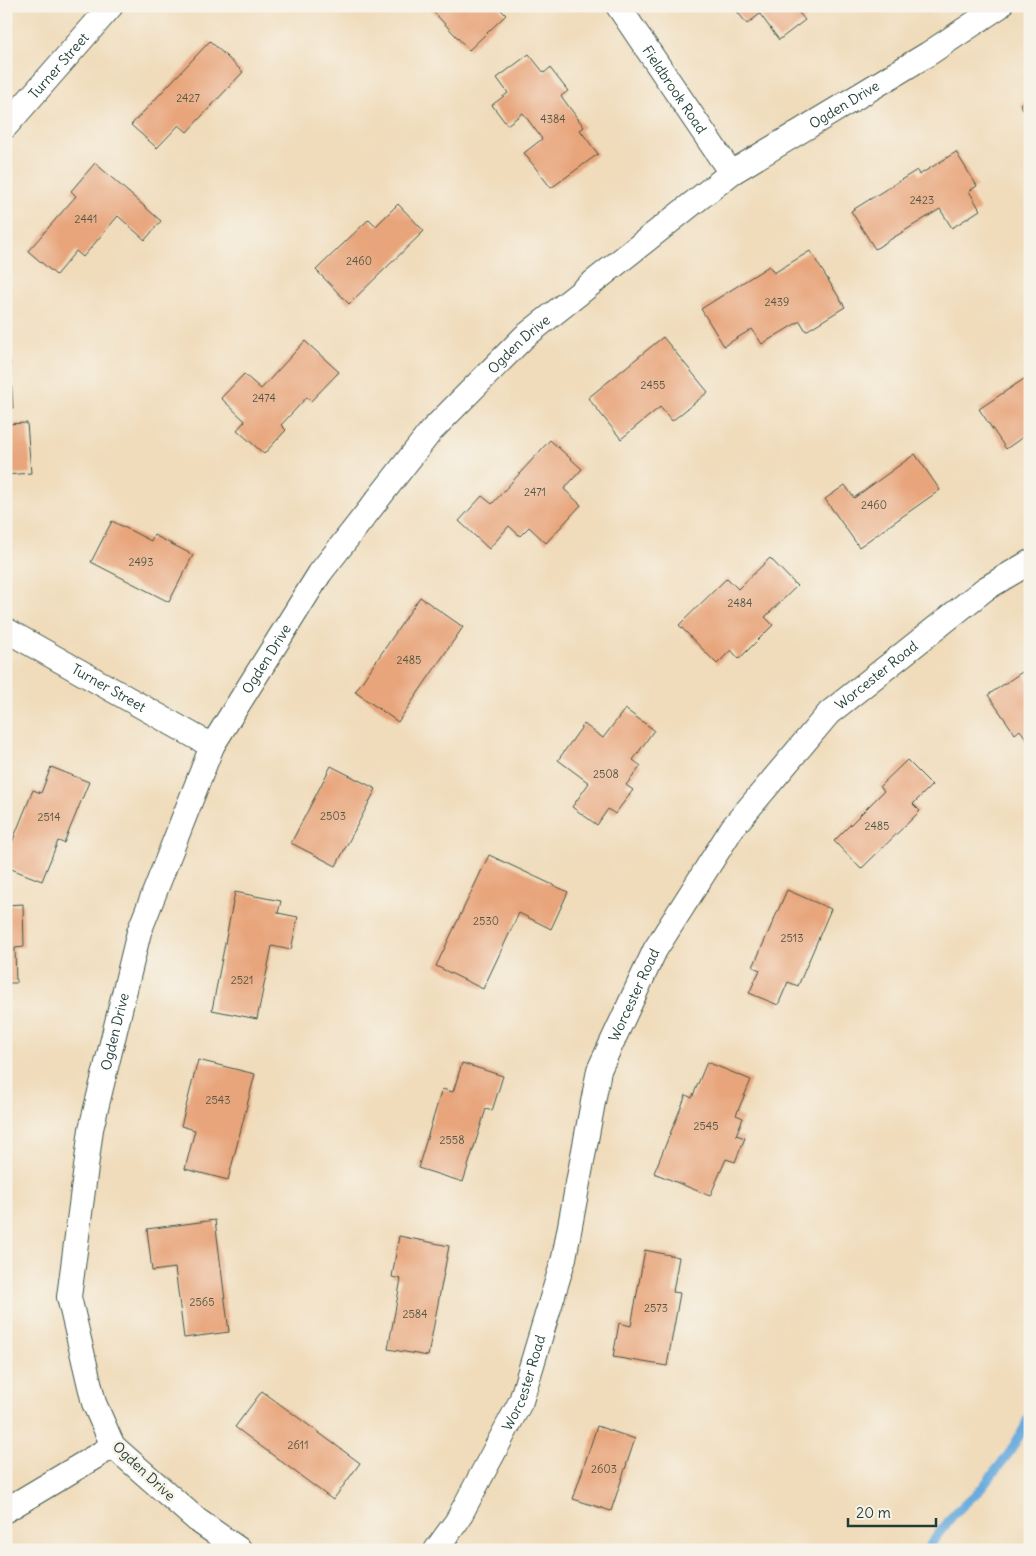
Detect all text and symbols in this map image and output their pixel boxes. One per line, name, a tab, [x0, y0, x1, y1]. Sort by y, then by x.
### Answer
street label: Turner Street	[25, 29, 93, 103]
street label: Fieldbrook Road	[638, 42, 711, 137]
street label: Ogden Drive	[806, 77, 883, 133]
house number: 2427	[176, 91, 200, 105]
house number: 4384	[540, 112, 566, 126]
house number: 2423	[910, 193, 934, 207]
house number: 2441	[75, 212, 97, 226]
house number: 2460	[346, 254, 372, 268]
house number: 2439	[765, 295, 789, 309]
street label: Ogden Drive	[484, 311, 554, 378]
house number: 2455	[641, 378, 665, 392]
house number: 2474	[252, 391, 276, 405]
house number: 2471	[524, 485, 546, 499]
house number: 2460	[861, 498, 887, 512]
house number: 2493	[129, 555, 153, 569]
house number: 2484	[728, 596, 752, 610]
street label: Ogden Drive	[238, 621, 295, 697]
street label: Worcester Road	[831, 637, 921, 714]
house number: 2485	[397, 653, 421, 667]
street label: Turner Street	[69, 660, 149, 716]
house number: 2508	[593, 767, 619, 781]
house number: 2503	[320, 809, 346, 823]
house number: 2514	[37, 810, 61, 824]
house number: 2485	[865, 819, 889, 833]
house number: 2530	[473, 914, 499, 928]
house number: 2513	[781, 931, 803, 945]
street label: Worcester Road	[605, 946, 663, 1044]
house number: 2521	[231, 973, 253, 987]
street label: Ogden Drive	[97, 991, 133, 1072]
house number: 2543	[206, 1093, 230, 1107]
house number: 2545	[693, 1119, 719, 1133]
house number: 2558	[439, 1133, 465, 1147]
house number: 2565	[189, 1295, 215, 1309]
house number: 2573	[644, 1301, 668, 1315]
house number: 2584	[402, 1307, 428, 1321]
street label: Worcester Road	[498, 1333, 549, 1434]
street label: Ogden Drive	[109, 1438, 179, 1504]
house number: 2611	[287, 1438, 309, 1452]
house number: 2603	[591, 1462, 617, 1476]
scale bar	[848, 1496, 936, 1528]
text: 20 m	[856, 1503, 891, 1522]

